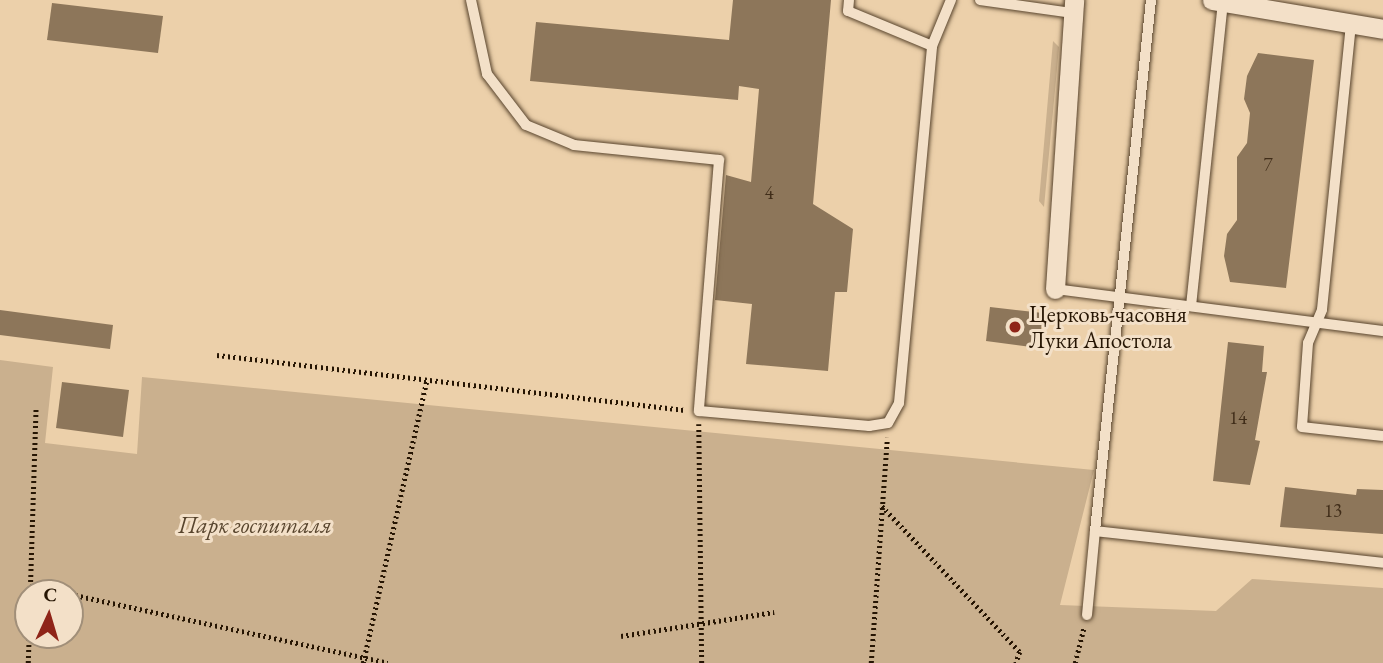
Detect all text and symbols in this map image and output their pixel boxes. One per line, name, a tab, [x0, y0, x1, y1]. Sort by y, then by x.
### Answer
house number: 7	[1263, 154, 1273, 176]
house number: 4	[764, 182, 774, 204]
place label: Церковь-часовня Луки Апостола	[1029, 300, 1187, 354]
marker: Церковь-часовня Луки Апостола	[1007, 319, 1023, 335]
house number: 14	[1229, 407, 1247, 429]
house number: 13	[1324, 500, 1342, 522]
park label: Парк госпиталя	[178, 511, 332, 539]
north arrow	[14, 579, 84, 649]
text: С	[43, 582, 58, 607]

